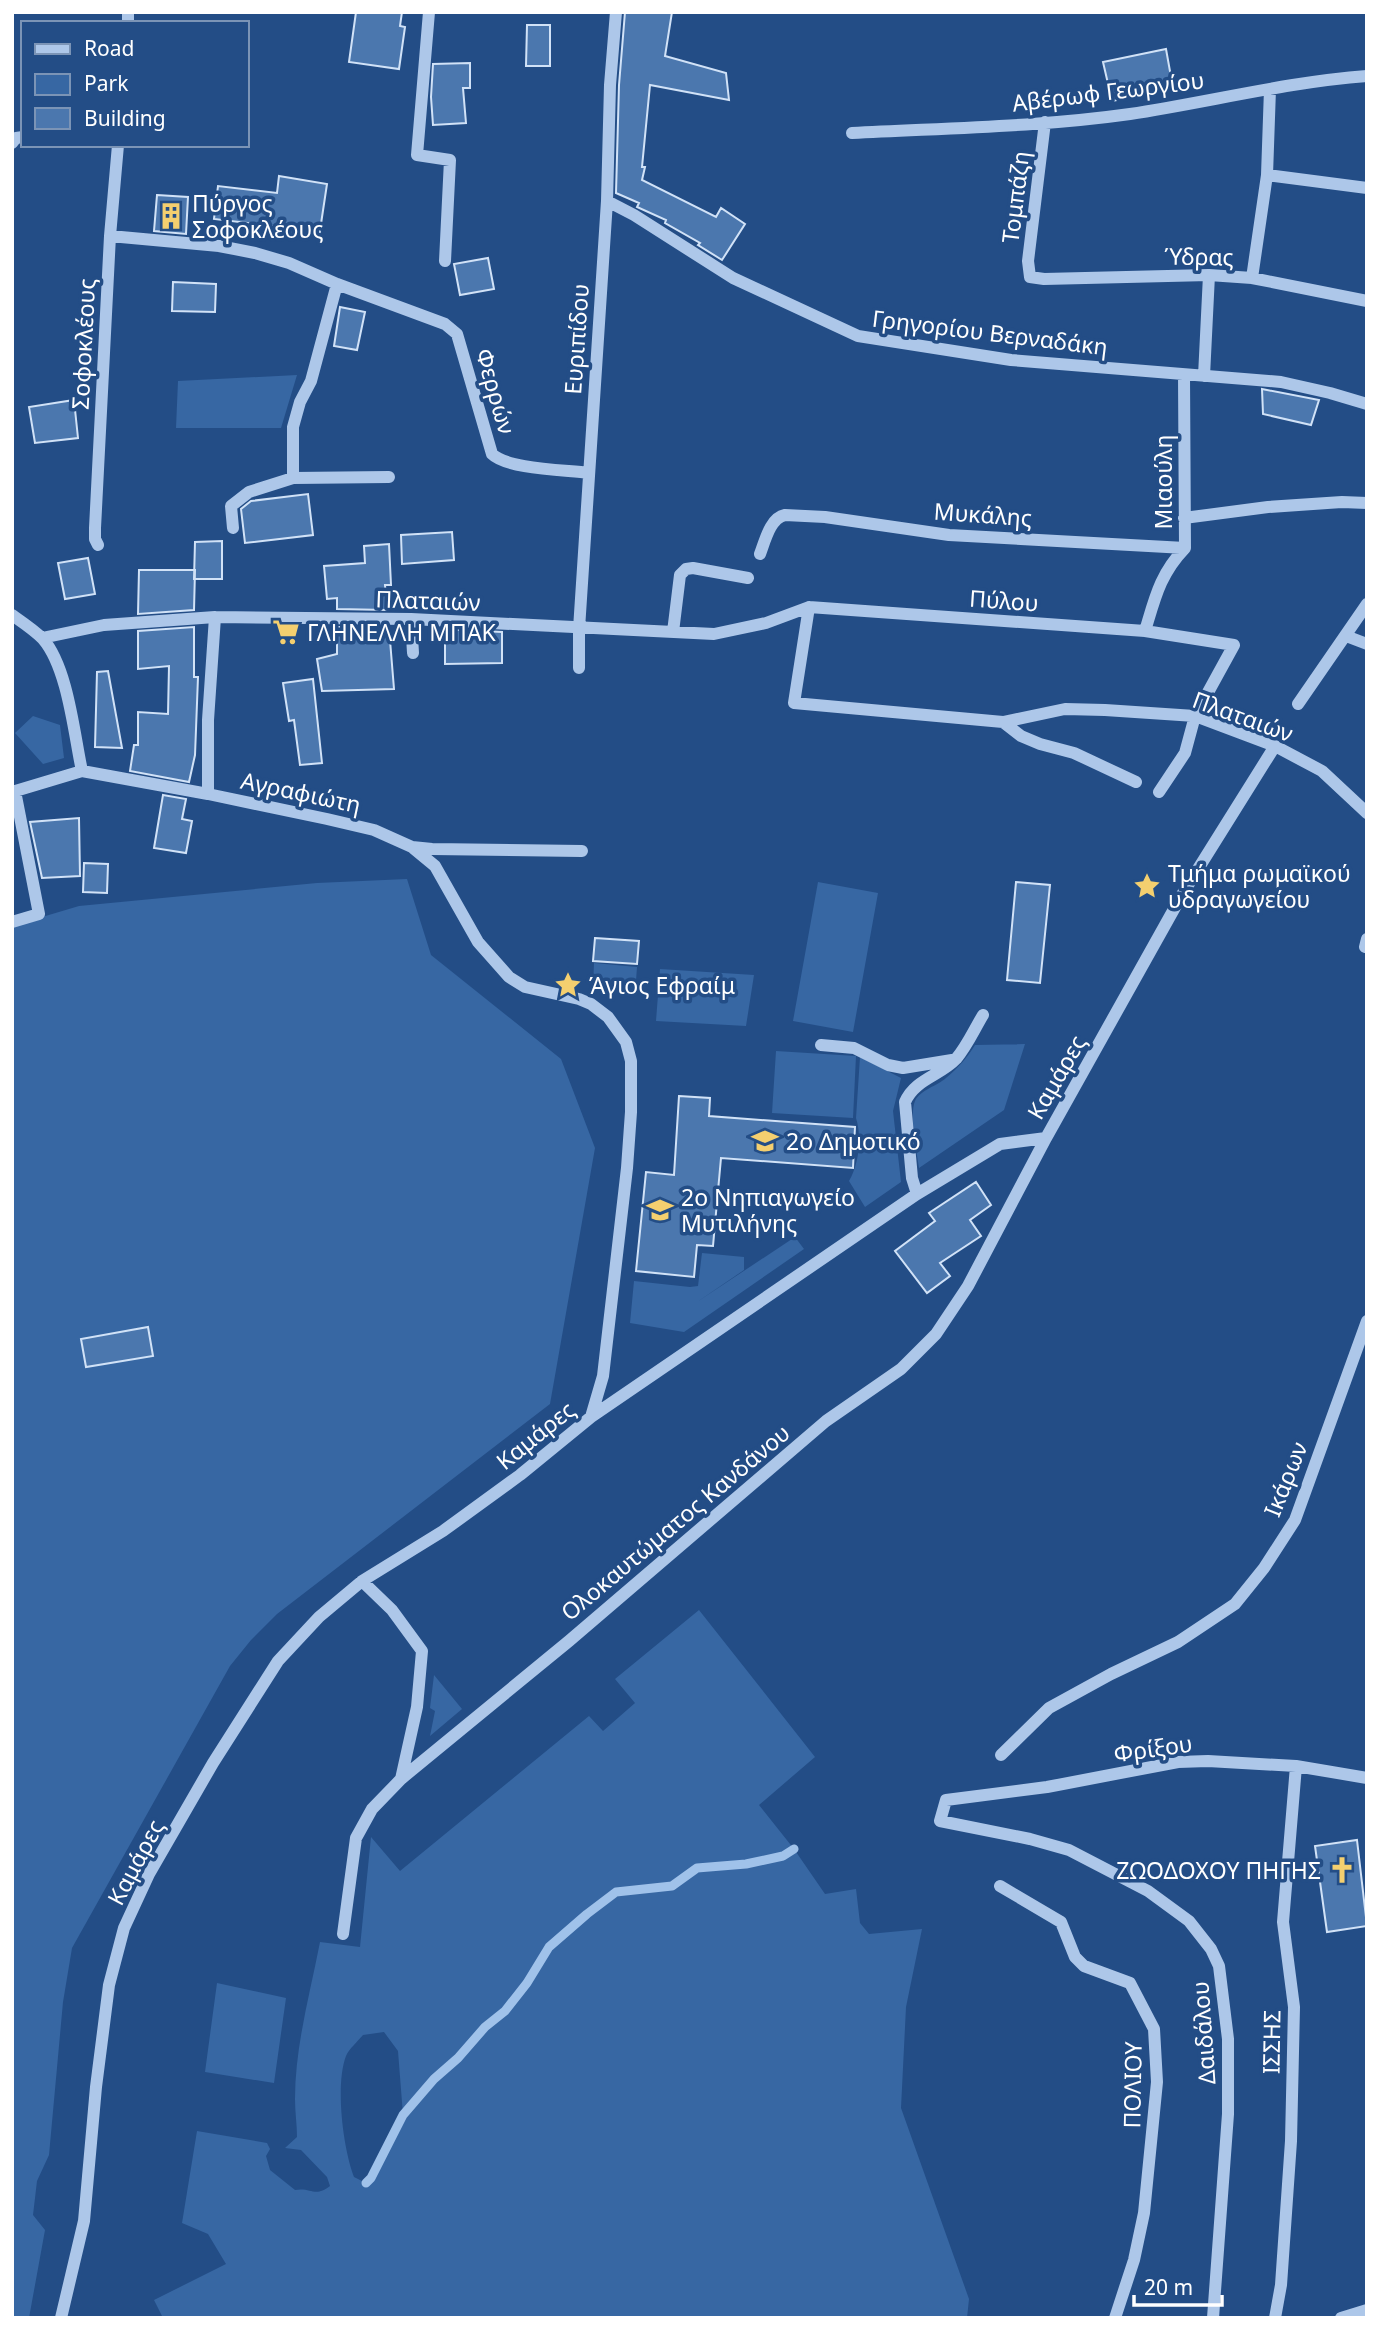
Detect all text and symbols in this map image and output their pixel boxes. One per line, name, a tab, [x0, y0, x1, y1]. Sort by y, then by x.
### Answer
legend	[21, 21, 248, 147]
text: Road	[84, 34, 134, 62]
street label: Αβέρωφ Γεωργίου	[1010, 63, 1206, 119]
text: Park	[84, 69, 129, 97]
text: Building	[84, 104, 166, 132]
street label: Τομπάζη	[993, 149, 1037, 245]
place label: Πύργος Σοφοκλέους	[192, 187, 323, 245]
building icon: Πύργος Σοφοκλέους	[156, 201, 186, 231]
street label: Ύδρας	[1164, 239, 1234, 273]
street label: Σοφοκλέους	[64, 278, 102, 410]
street label: Ευριπίδου	[556, 283, 596, 395]
street label: Γρηγορίου Βερναδάκη	[870, 302, 1110, 362]
street label: Φερρών	[469, 344, 523, 438]
street label: Μιαούλη	[1147, 434, 1179, 530]
street label: Μυκάλης	[933, 495, 1033, 533]
street label: Πλαταιών	[375, 582, 481, 618]
street label: Πύλου	[968, 582, 1040, 618]
place label: ΓΛΗΝΕΛΛΗ ΜΠΑΚ	[307, 616, 497, 648]
supermarket icon: ΓΛΗΝΕΛΛΗ ΜΠΑΚ	[271, 617, 301, 647]
street label: Πλαταιών	[1188, 683, 1298, 749]
street label: Αγραφιώτη	[238, 764, 364, 820]
place label: Τμήμα ρωμαϊκού υδραγωγείου	[1168, 857, 1351, 915]
place icon: Τμήμα ρωμαϊκού υδραγωγείου	[1132, 871, 1162, 901]
place label: Άγιος Εφραίμ	[589, 969, 735, 1001]
place icon: Άγιος Εφραίμ	[553, 970, 583, 1000]
street label: Καμάρες	[1019, 1029, 1093, 1125]
place label: 2ο Δημοτικό	[786, 1125, 921, 1157]
school or university icon: 2ο Δημοτικό	[750, 1126, 780, 1156]
place label: 2ο Νηπιαγωγείο Μυτιλήνης	[681, 1181, 855, 1239]
school or university icon: 2ο Νηπιαγωγείο Μυτιλήνης	[645, 1195, 675, 1225]
street label: Καμάρες	[489, 1393, 581, 1477]
street label: Ολοκαυτώματος Κανδάνου	[554, 1417, 796, 1627]
street label: Ικάρων	[1256, 1437, 1314, 1521]
street label: Φρίξου	[1112, 1727, 1194, 1769]
street label: Καμάρες	[99, 1814, 171, 1910]
place label: ΖΩΟΔΟΧΟΥ ΠΗΓΗΣ	[1116, 1854, 1321, 1886]
church icon: ΖΩΟΔΟΧΟΥ ΠΗΓΗΣ	[1327, 1855, 1357, 1885]
street label: Δαιδάλου	[1183, 1980, 1223, 2086]
street label: ΙΣΣΗΣ	[1254, 2010, 1288, 2074]
street label: ΠΟΛΙΟΥ	[1115, 2040, 1149, 2129]
scale bar	[1134, 2264, 1222, 2308]
text: 20 m	[1144, 2273, 1193, 2301]

